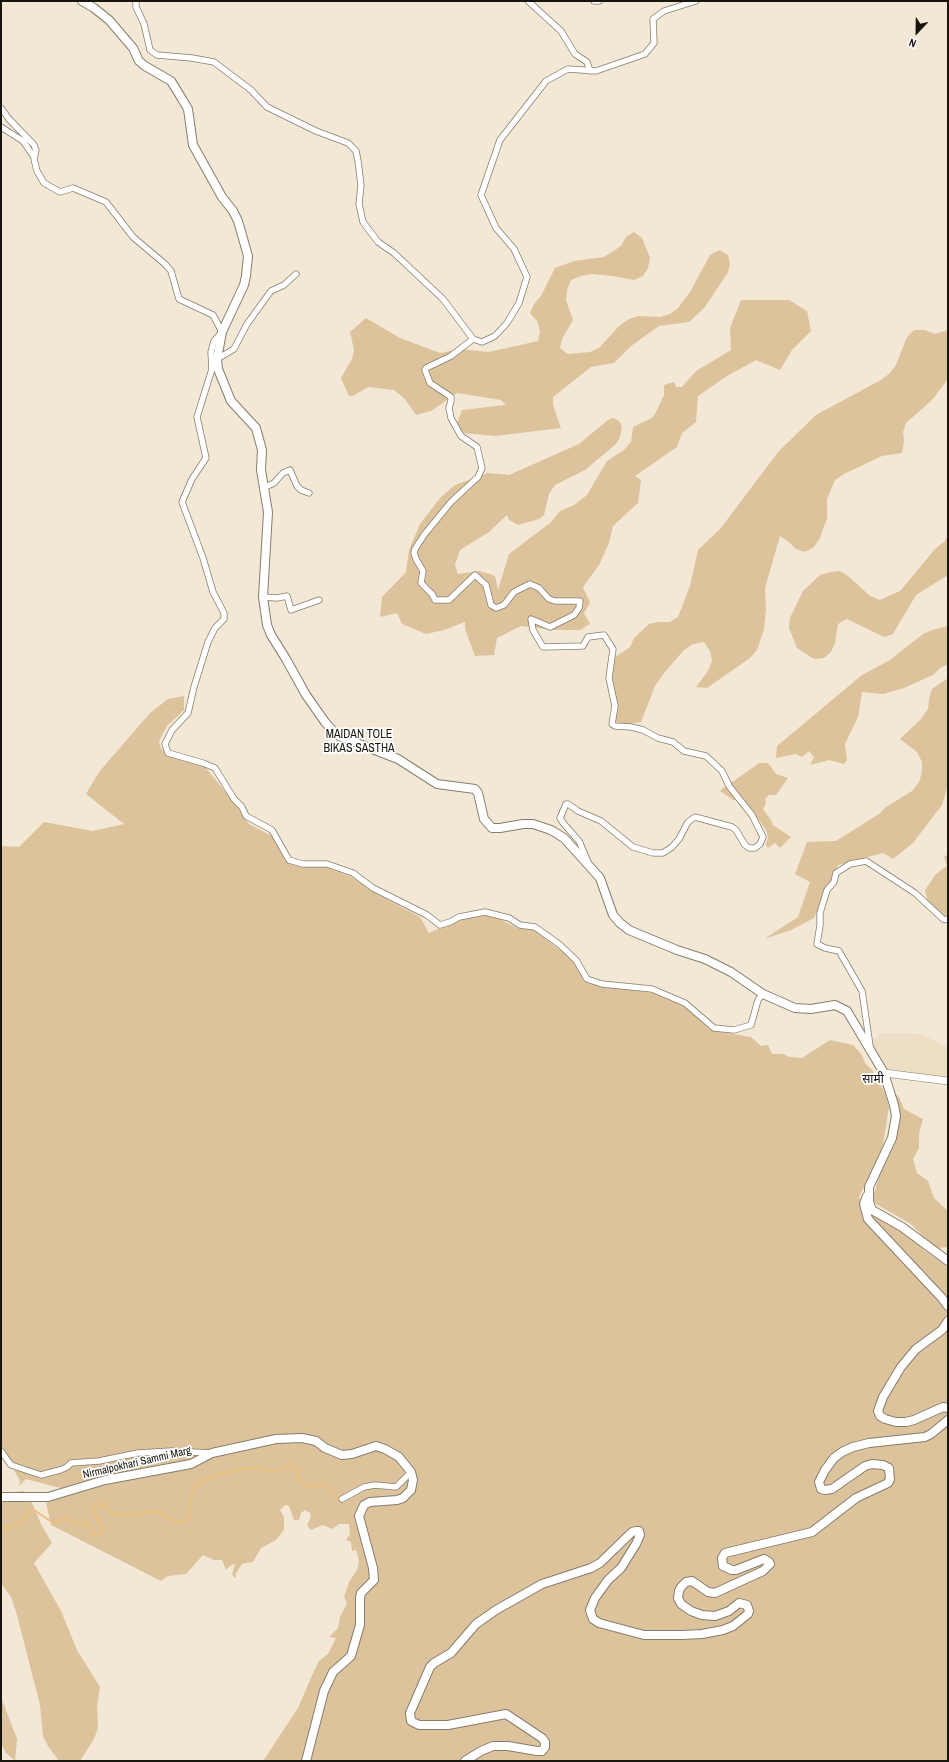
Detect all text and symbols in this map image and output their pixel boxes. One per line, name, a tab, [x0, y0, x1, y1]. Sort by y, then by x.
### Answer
north arrow	[897, 12, 937, 52]
text: N	[907, 35, 918, 51]
district label: MAIDAN TOLE BIKAS SASTHA	[317, 728, 401, 756]
district label: सामी	[862, 1073, 884, 1087]
street label: Nirmalpokhari Sammi Marg	[82, 1444, 192, 1482]

